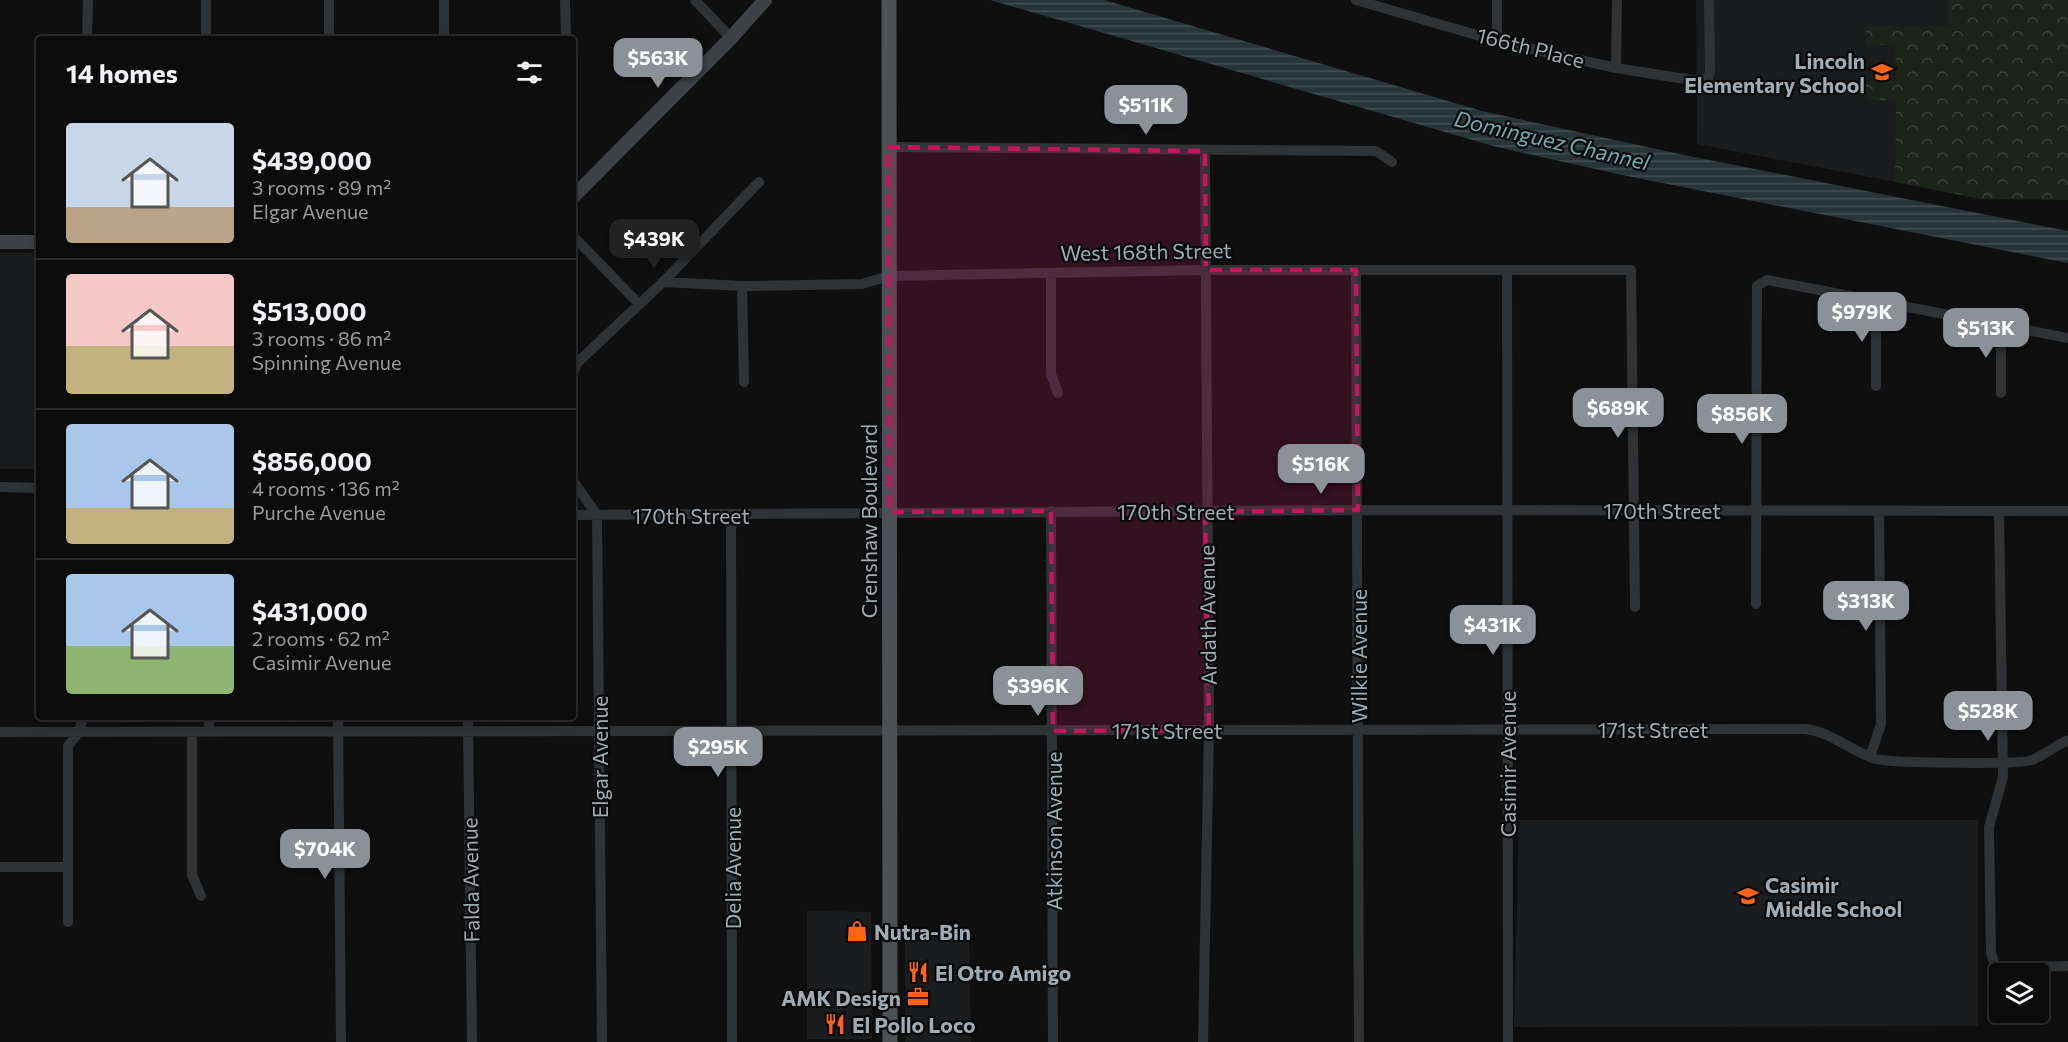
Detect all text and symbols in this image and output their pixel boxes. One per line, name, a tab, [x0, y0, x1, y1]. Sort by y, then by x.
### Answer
street label: 166th Place	[1475, 22, 1587, 72]
pin: $563K	[616, 38, 700, 89]
text: $563K	[628, 45, 689, 69]
place label: Lincoln Elementary School	[1684, 48, 1865, 97]
icon: filters	[513, 56, 546, 89]
text: 14 homes	[66, 57, 178, 88]
school or university icon: Lincoln Elementary School	[1870, 60, 1894, 84]
pin: $511K	[1104, 85, 1188, 136]
text: $511K	[1118, 92, 1174, 116]
water label: Dominguez Channel	[1452, 104, 1653, 176]
text: $439,000	[252, 144, 372, 175]
icon: home	[114, 147, 186, 219]
text: 3 rooms · 89 m²	[252, 175, 391, 199]
text: Elgar Avenue	[252, 199, 369, 223]
pin: $439K	[612, 219, 696, 270]
text: $439K	[623, 226, 685, 250]
street label: West 168th Street	[1060, 237, 1232, 265]
pin: $979K	[1820, 292, 1904, 343]
text: $513,000	[252, 295, 367, 326]
icon: home	[114, 298, 186, 370]
text: $979K	[1832, 299, 1892, 323]
pin: $513K	[1944, 308, 2028, 359]
text: $513K	[1957, 315, 2015, 339]
text: 3 rooms · 86 m²	[252, 326, 391, 350]
text: Spinning Avenue	[252, 350, 402, 374]
pin: $689K	[1576, 388, 1660, 439]
pin: $856K	[1700, 394, 1784, 445]
text: $689K	[1587, 395, 1649, 419]
text: $856K	[1711, 401, 1773, 425]
street label: Crenshaw Boulevard	[856, 424, 881, 618]
pin: $516K	[1279, 444, 1363, 495]
text: $856,000	[252, 445, 372, 476]
icon: home	[114, 448, 186, 520]
text: $516K	[1292, 451, 1350, 475]
text: 4 rooms · 136 m²	[252, 476, 400, 500]
street label: 170th Street	[1603, 498, 1721, 523]
street label: 170th Street	[1117, 499, 1235, 524]
text: Purche Avenue	[252, 500, 386, 524]
street label: 170th Street	[632, 503, 750, 528]
street label: Ardath Avenue	[1193, 545, 1221, 685]
pin: $313K	[1824, 581, 1908, 632]
text: $313K	[1837, 588, 1895, 612]
street label: Wilkie Avenue	[1346, 589, 1371, 723]
text: $431,000	[252, 595, 368, 626]
icon: home	[114, 598, 186, 670]
pin: $431K	[1451, 605, 1535, 656]
text: $431K	[1464, 612, 1522, 636]
text: 2 rooms · 62 m²	[252, 626, 390, 650]
text: Casimir Avenue	[252, 650, 391, 674]
pin: $396K	[996, 666, 1080, 717]
text: $396K	[1007, 673, 1069, 697]
street label: Casimir Avenue	[1495, 691, 1520, 837]
pin: $528K	[1946, 691, 2030, 742]
street label: Elgar Avenue	[587, 696, 612, 818]
text: $528K	[1958, 698, 2018, 722]
street label: 171st Street	[1598, 717, 1708, 742]
street label: 171st Street	[1112, 718, 1222, 743]
pin: $295K	[676, 727, 760, 778]
text: $295K	[688, 734, 748, 758]
street label: Atkinson Avenue	[1041, 751, 1066, 911]
street label: Delia Avenue	[720, 807, 745, 929]
street label: Falda Avenue	[456, 817, 484, 943]
pin: $704K	[283, 829, 367, 880]
text: $704K	[294, 836, 356, 860]
place label: Casimir Middle School	[1765, 872, 1902, 921]
school or university icon: Casimir Middle School	[1736, 884, 1760, 908]
shop icon: Nutra-Bin	[845, 919, 869, 943]
place label: Nutra-Bin	[874, 919, 971, 944]
restaurant icon: El Otro Amigo	[906, 960, 930, 984]
place label: El Otro Amigo	[935, 960, 1071, 985]
map controls	[1989, 963, 2049, 1023]
button: layers	[1989, 963, 2049, 1023]
place label: AMK Design	[781, 985, 901, 1010]
office icon: AMK Design	[906, 985, 930, 1009]
restaurant icon: El Pollo Loco	[823, 1012, 847, 1036]
place label: El Pollo Loco	[852, 1012, 976, 1037]

